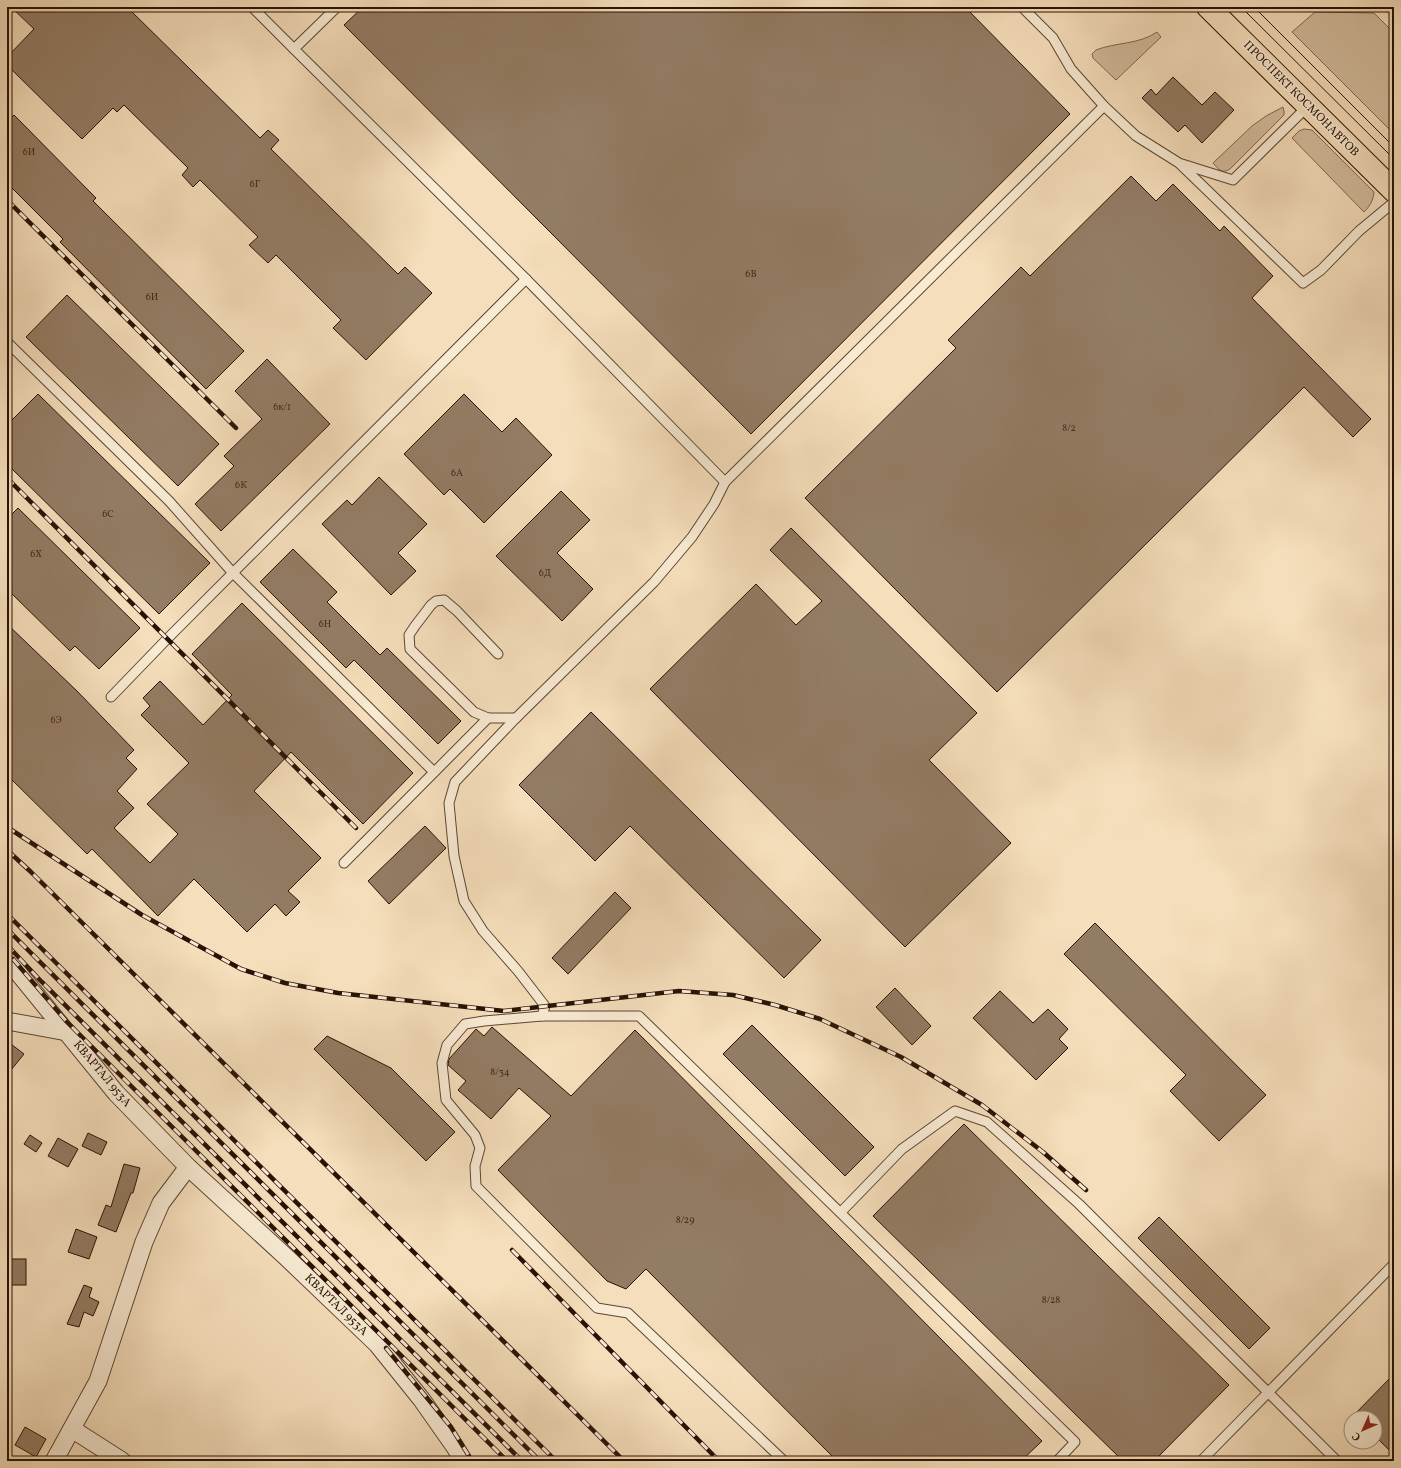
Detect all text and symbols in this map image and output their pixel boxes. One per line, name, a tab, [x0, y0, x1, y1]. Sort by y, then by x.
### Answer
street label: ПРОСПЕКТ КОСМОНАВТОВ	[1240, 38, 1362, 160]
house number: 6И	[23, 145, 35, 159]
house number: 6Г	[250, 177, 261, 191]
house number: 6В	[745, 267, 757, 281]
house number: 6И	[146, 290, 158, 304]
house number: 6к/1	[273, 400, 291, 414]
house number: 8/2	[1062, 421, 1076, 435]
house number: 6А	[451, 466, 463, 480]
house number: 6К	[235, 478, 247, 492]
house number: 6С	[102, 507, 114, 521]
house number: 6Х	[30, 547, 42, 561]
house number: 6Д	[539, 566, 551, 580]
house number: 6Н	[319, 617, 331, 631]
house number: 6Э	[50, 713, 62, 727]
street label: КВАРТАЛ 953А	[69, 1037, 135, 1111]
house number: 8/34	[490, 1065, 510, 1079]
house number: 8/29	[676, 1213, 694, 1227]
street label: КВАРТАЛ 953А	[301, 1271, 372, 1340]
house number: 8/28	[1042, 1293, 1060, 1307]
north arrow	[1343, 1410, 1383, 1450]
text: С	[1349, 1428, 1365, 1444]

